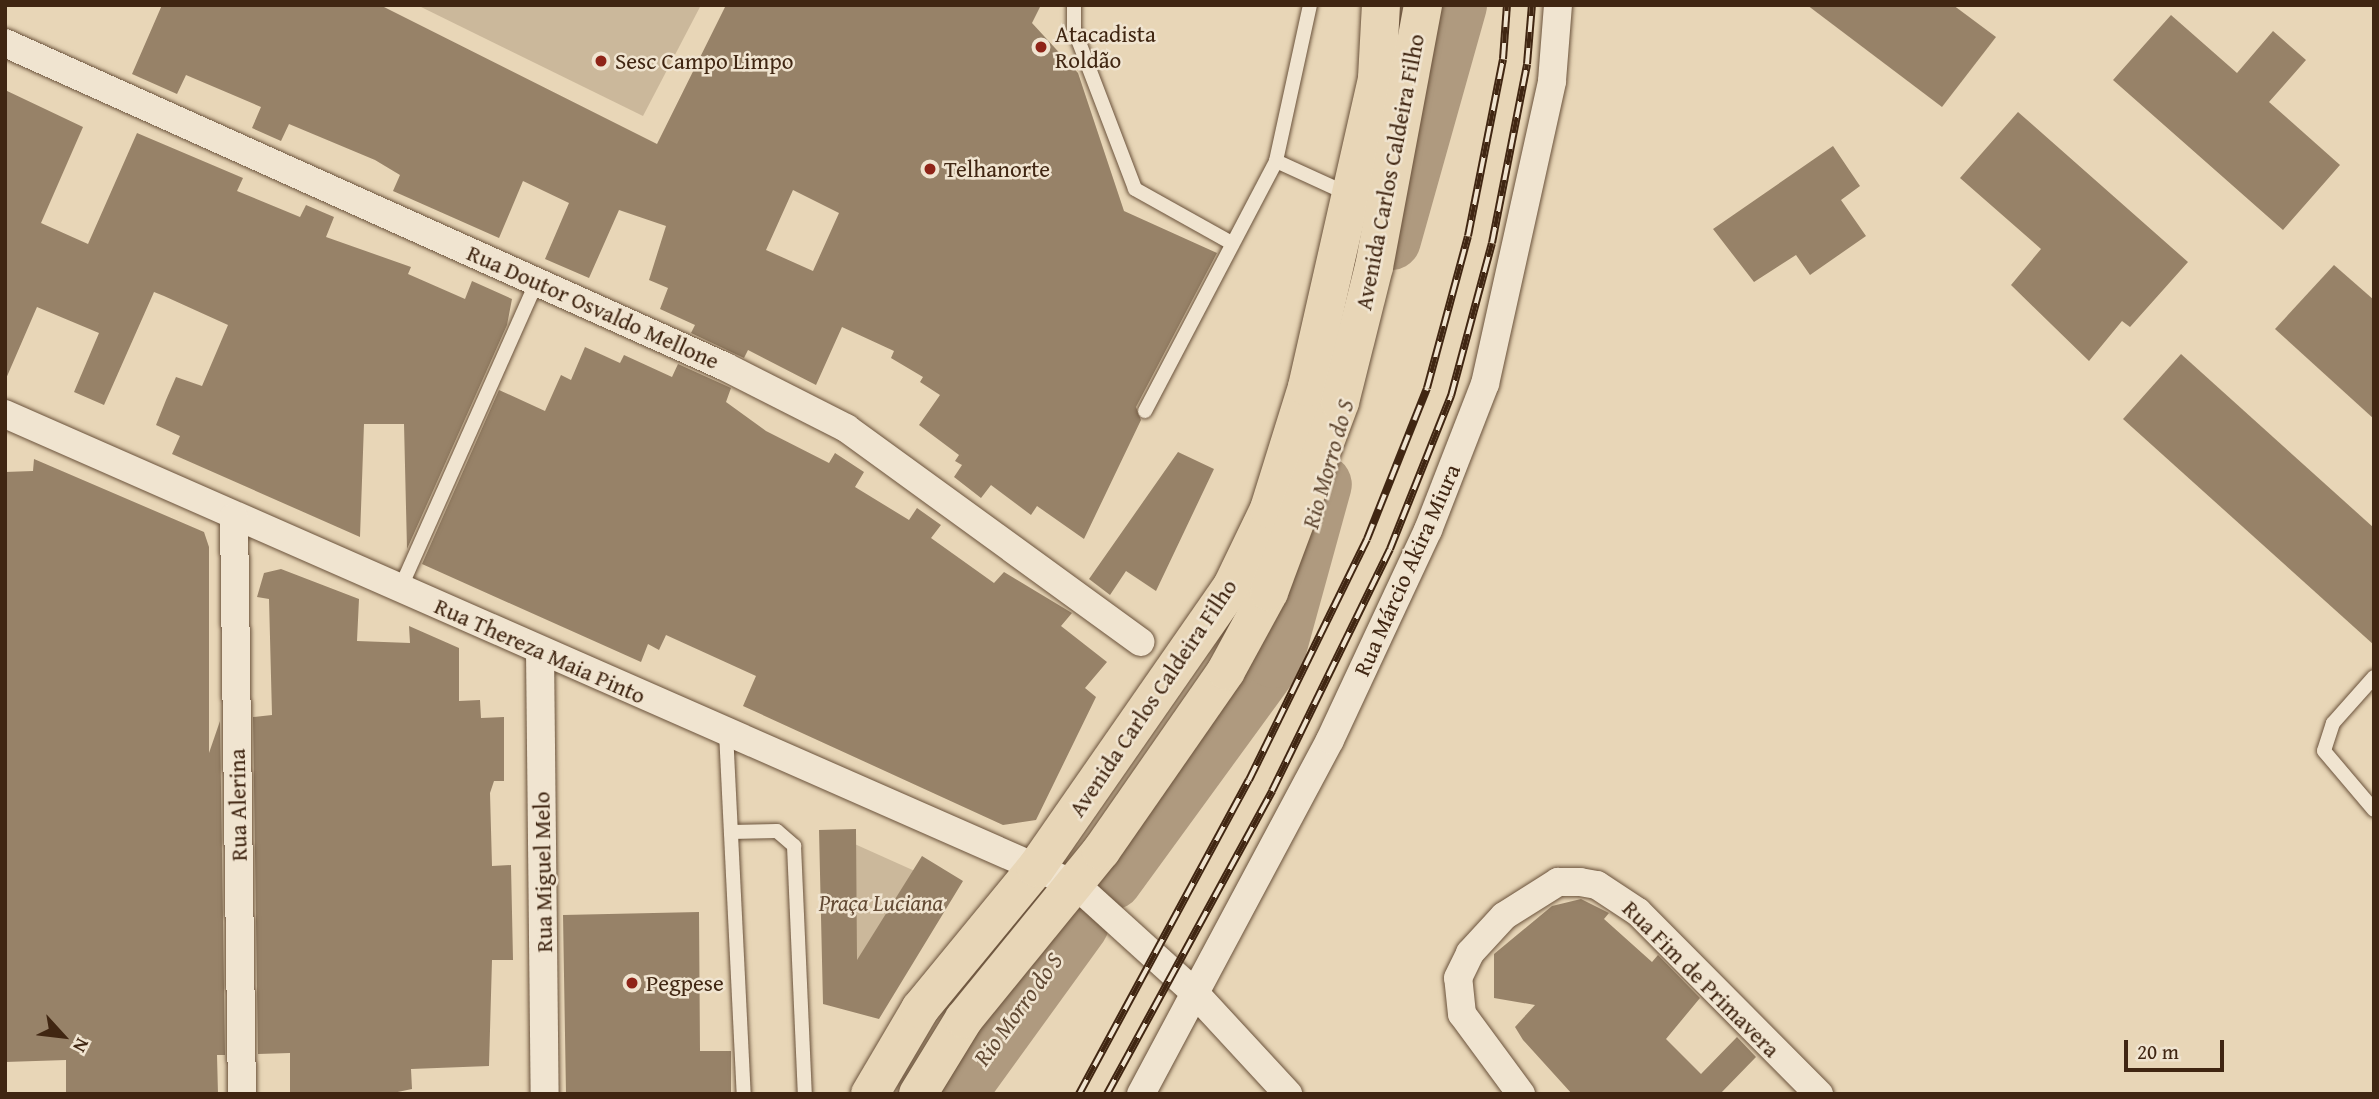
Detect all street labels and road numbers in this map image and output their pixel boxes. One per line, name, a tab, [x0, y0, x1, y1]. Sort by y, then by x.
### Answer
street label: Avenida Carlos Caldeira Filho	[1350, 32, 1430, 312]
street label: Rua Doutor Osvaldo Mellone	[463, 239, 723, 375]
street label: Rua Márcio Akira Miura	[1348, 460, 1466, 680]
street label: Avenida Carlos Caldeira Filho	[1063, 574, 1243, 822]
street label: Rua Thereza Maia Pinto	[430, 592, 650, 710]
street label: Rua Alerina	[223, 748, 253, 862]
street label: Rua Miguel Melo	[528, 791, 558, 953]
street label: Rua Fim de Primavera	[1617, 895, 1785, 1063]

